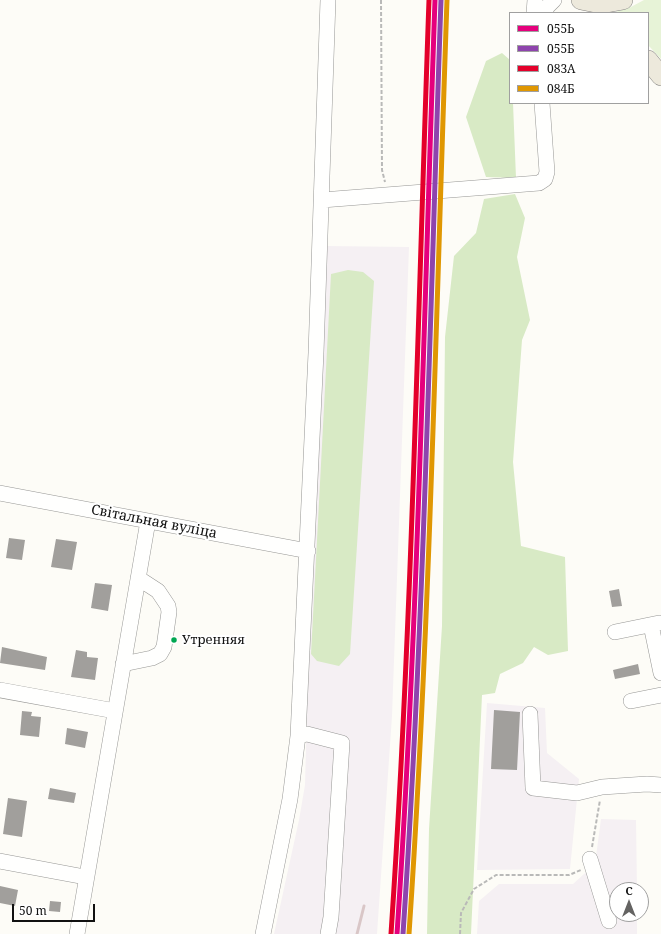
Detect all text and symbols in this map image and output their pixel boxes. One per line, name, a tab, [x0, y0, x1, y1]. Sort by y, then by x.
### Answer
legend	[509, 12, 649, 104]
text: 055Ь	[547, 20, 575, 37]
text: 055Б	[547, 40, 575, 57]
text: 083А	[547, 60, 576, 77]
text: 084Б	[547, 80, 575, 97]
street label: Світальная вуліца	[90, 502, 218, 542]
place label: Утренняя	[182, 632, 245, 648]
marker: Утренняя	[169, 635, 179, 645]
north arrow	[609, 882, 649, 922]
text: С	[625, 883, 633, 898]
scale bar	[14, 896, 97, 922]
text: 50 m	[19, 902, 47, 919]

